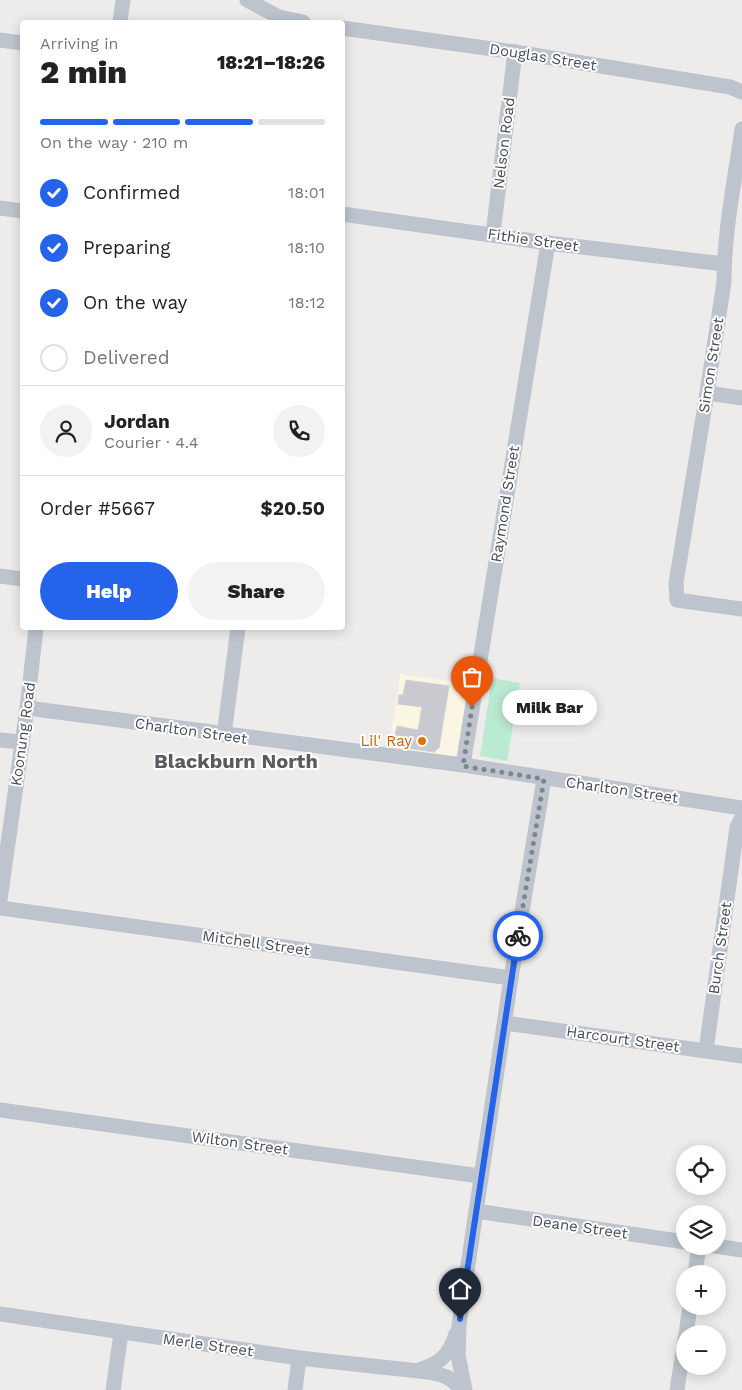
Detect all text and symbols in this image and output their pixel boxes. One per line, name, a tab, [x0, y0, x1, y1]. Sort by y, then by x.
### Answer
text: Arriving in	[40, 34, 118, 53]
street label: Douglas Street	[488, 40, 599, 74]
text: 18:21–18:26	[217, 51, 325, 74]
text: 2 min	[40, 53, 127, 91]
street label: Nelson Road	[489, 96, 519, 190]
text: On the way · 210 m	[40, 133, 188, 152]
icon: check	[40, 179, 68, 207]
text: Confirmed	[83, 181, 180, 204]
text: 18:01	[288, 183, 325, 202]
street label: Fithie Street	[486, 225, 580, 255]
icon: check	[40, 234, 68, 262]
text: Preparing	[83, 236, 170, 259]
text: 18:10	[288, 238, 325, 257]
icon: check	[40, 289, 68, 317]
text: On the way	[83, 291, 187, 314]
text: 18:12	[289, 293, 325, 312]
street label: Simon Street	[695, 315, 728, 414]
text: Delivered	[83, 346, 170, 369]
button: person	[40, 405, 92, 457]
button: phone	[273, 405, 325, 457]
text: Jordan	[104, 410, 170, 433]
text: Courier · 4.4	[104, 433, 199, 452]
street label: Raymond Street	[487, 444, 523, 564]
text: Order #5667	[40, 497, 155, 520]
text: $20.50	[261, 497, 325, 520]
button: Help	[40, 562, 178, 620]
button: Share	[188, 562, 325, 620]
pin	[451, 656, 493, 707]
icon: bag	[458, 663, 486, 691]
street label: Koonung Road	[7, 681, 39, 787]
callout: Milk Bar	[502, 690, 597, 724]
text: Milk Bar	[516, 698, 583, 717]
street label: Charlton Street	[134, 714, 249, 748]
place label: Lil' Ray	[360, 732, 412, 750]
marker: Lil' Ray	[416, 735, 428, 747]
district label: Blackburn North	[154, 749, 318, 773]
street label: Charlton Street	[565, 773, 680, 807]
street label: Burch Street	[705, 900, 735, 995]
courier	[493, 911, 543, 961]
icon: bike	[504, 922, 532, 950]
street label: Mitchell Street	[201, 927, 312, 960]
street label: Harcourt Street	[565, 1022, 681, 1056]
street label: Wilton Street	[190, 1127, 290, 1159]
map controls	[676, 1145, 726, 1375]
button: locate	[676, 1145, 726, 1195]
button: layers	[676, 1205, 726, 1255]
street label: Deane Street	[531, 1211, 630, 1243]
button: +	[676, 1265, 726, 1315]
pin	[439, 1268, 481, 1319]
icon: home	[446, 1275, 474, 1303]
button: −	[676, 1325, 726, 1375]
street label: Merle Street	[162, 1330, 255, 1360]

